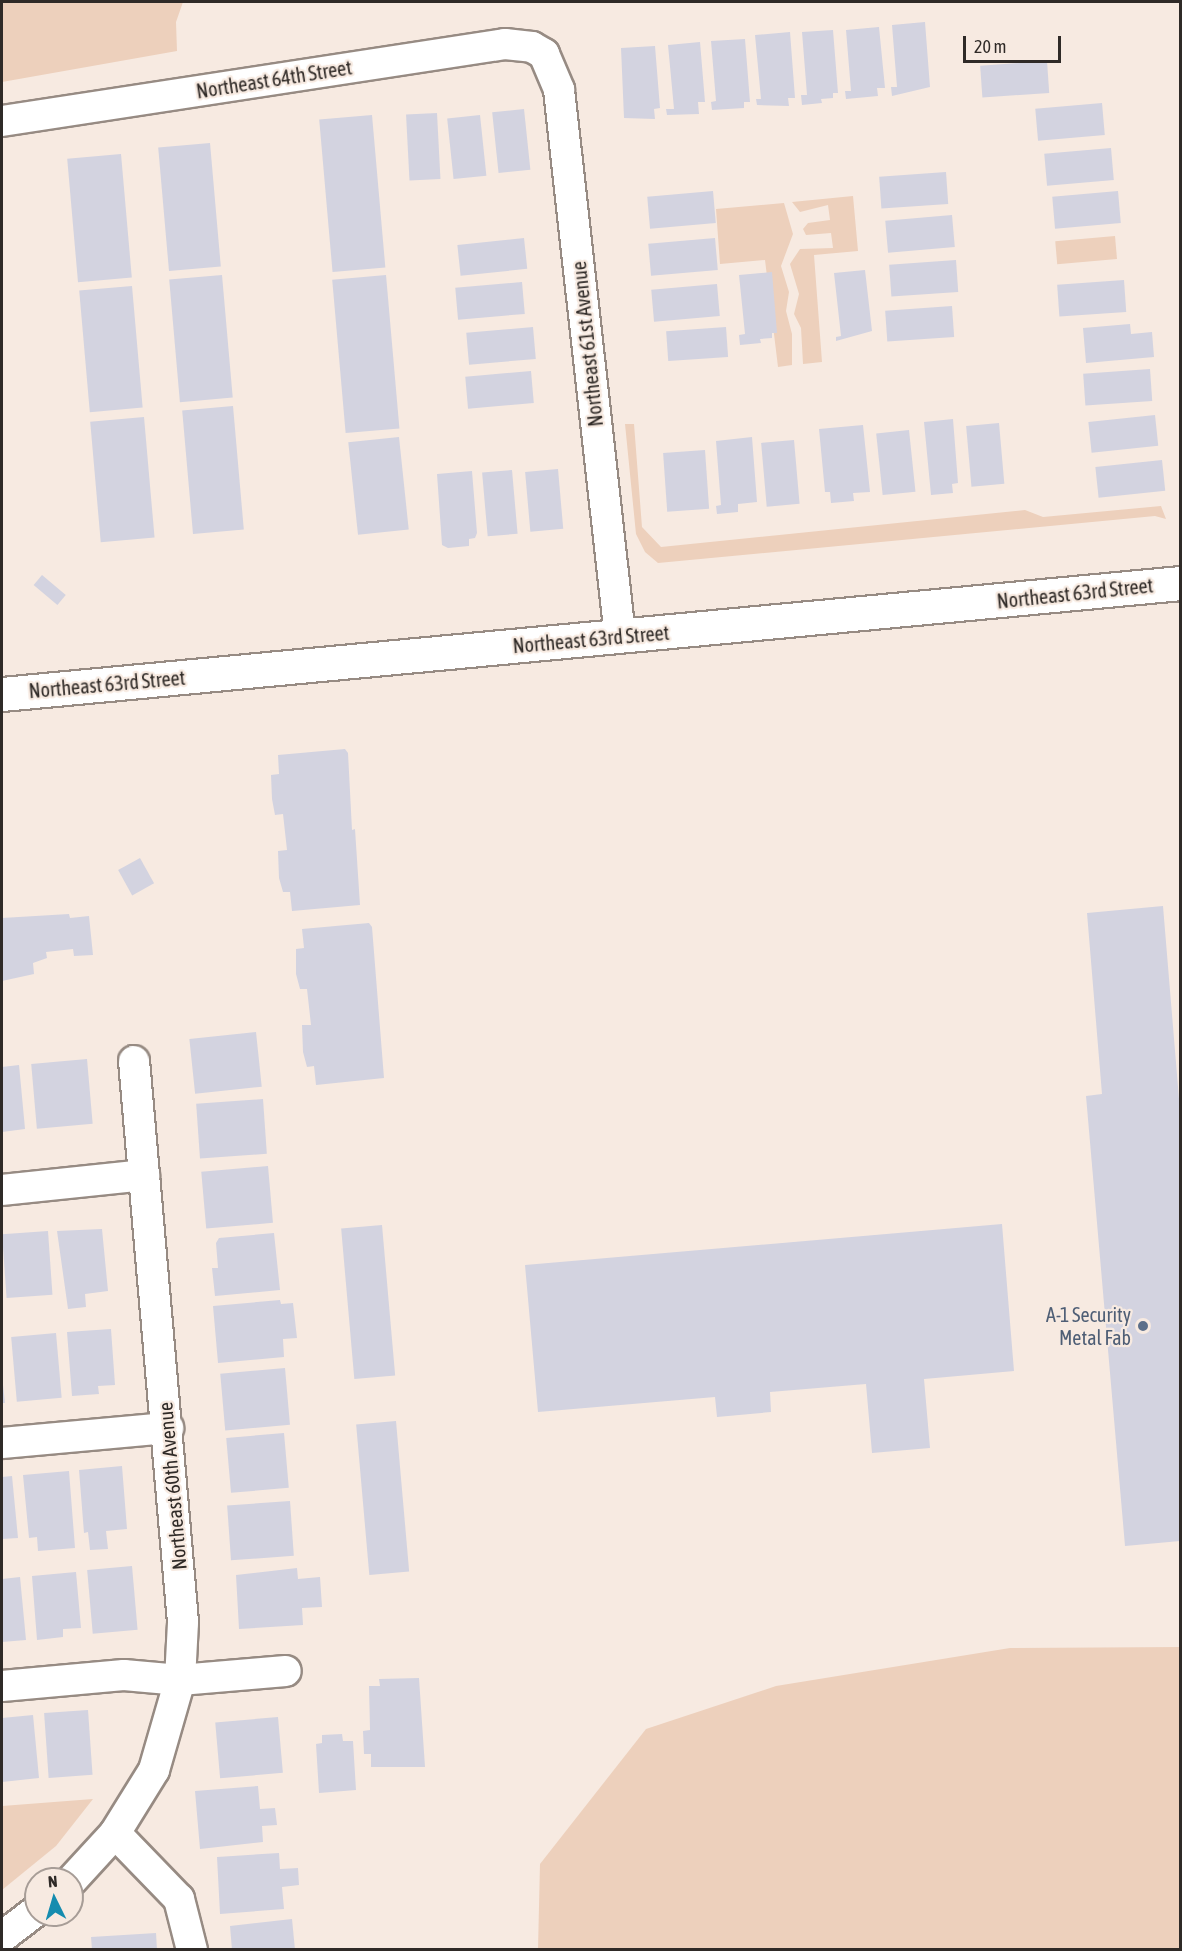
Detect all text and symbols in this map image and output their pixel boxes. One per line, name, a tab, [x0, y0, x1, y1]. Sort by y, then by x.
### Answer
scale bar	[966, 24, 1064, 62]
text: 20 m	[974, 36, 1006, 57]
street label: Northeast 64th Street	[195, 55, 353, 103]
street label: Northeast 61st Avenue	[566, 260, 608, 428]
street label: Northeast 63rd Street	[996, 573, 1154, 613]
street label: Northeast 63rd Street	[512, 620, 670, 658]
street label: Northeast 63rd Street	[28, 665, 186, 703]
place label: A-1 Security Metal Fab	[1046, 1302, 1131, 1349]
marker: A-1 Security Metal Fab	[1136, 1319, 1150, 1333]
street label: Northeast 60th Avenue	[153, 1401, 191, 1571]
north arrow	[24, 1867, 84, 1927]
text: N	[47, 1872, 58, 1890]

